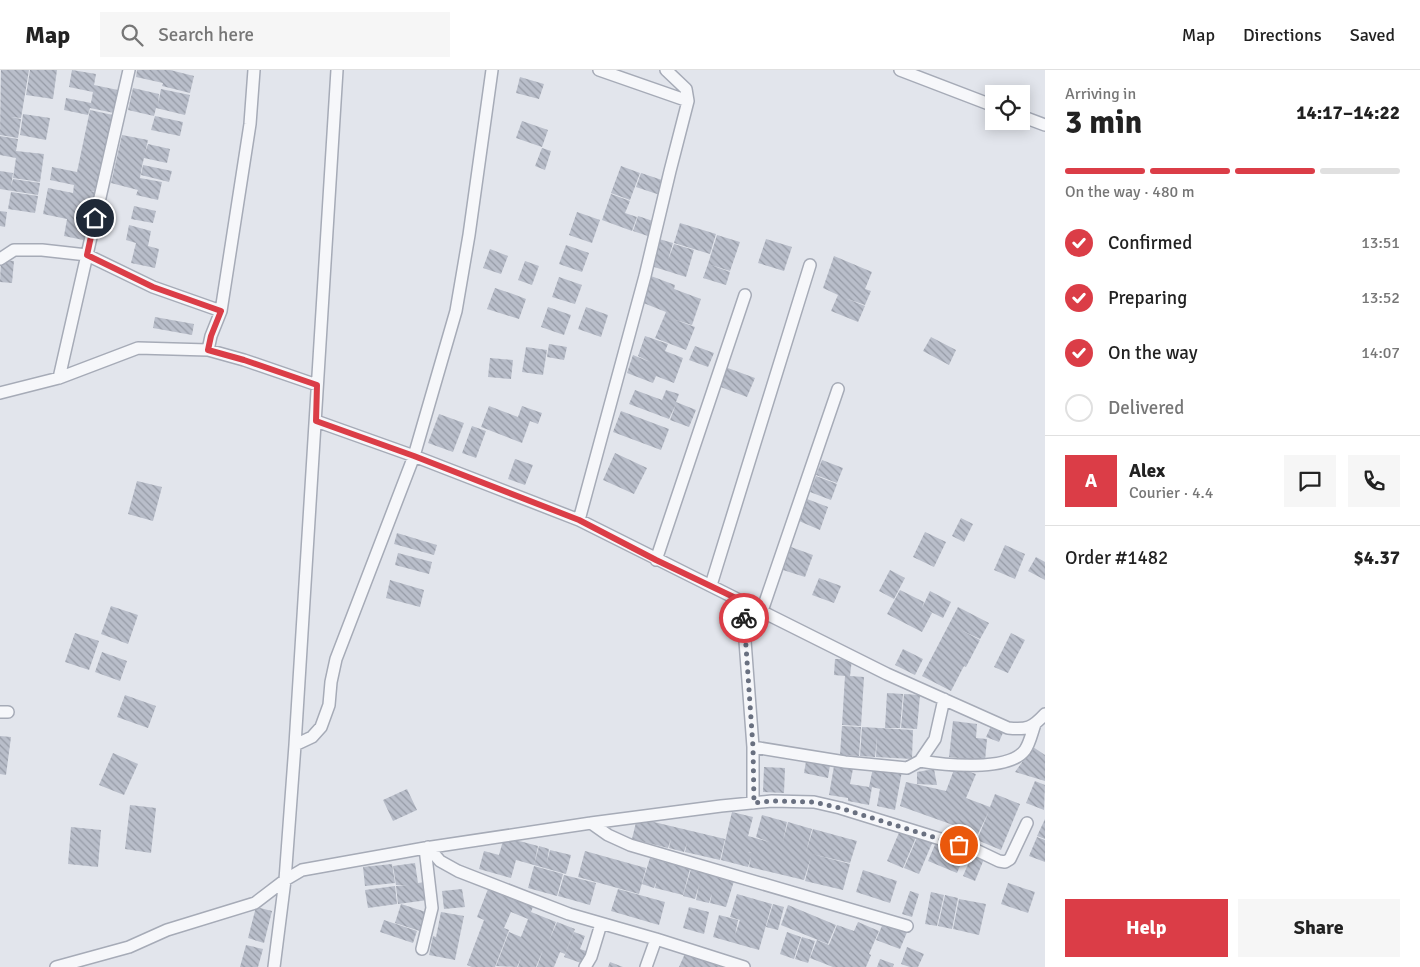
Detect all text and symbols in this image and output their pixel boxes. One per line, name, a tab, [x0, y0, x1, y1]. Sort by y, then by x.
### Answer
search box	[100, 12, 450, 57]
text: Map	[25, 20, 70, 50]
icon: search	[118, 21, 146, 49]
text: Search here	[158, 23, 254, 47]
text: Map	[1182, 24, 1215, 46]
text: Directions	[1243, 24, 1322, 46]
text: Saved	[1350, 24, 1395, 46]
text: Arriving in	[1065, 84, 1136, 104]
map controls	[985, 85, 1030, 130]
button: locate	[985, 85, 1030, 130]
text: 14:17–14:22	[1296, 101, 1400, 125]
text: 3 min	[1065, 103, 1142, 142]
text: On the way · 480 m	[1065, 182, 1195, 202]
pin	[74, 197, 116, 239]
icon: home	[81, 204, 109, 232]
icon: check	[1065, 229, 1093, 257]
text: Confirmed	[1108, 231, 1192, 255]
text: 13:51	[1361, 233, 1400, 253]
icon: check	[1065, 284, 1093, 312]
text: Preparing	[1108, 286, 1187, 310]
text: 13:52	[1361, 288, 1400, 308]
icon: check	[1065, 339, 1093, 367]
text: On the way	[1108, 341, 1198, 365]
text: 14:07	[1361, 343, 1400, 363]
text: Delivered	[1108, 396, 1184, 420]
button: chat	[1284, 455, 1336, 507]
button: phone	[1348, 455, 1400, 507]
text: Alex	[1129, 459, 1165, 483]
text: A	[1085, 469, 1097, 493]
text: Courier · 4.4	[1129, 483, 1213, 503]
text: Order #1482	[1065, 546, 1168, 570]
text: $4.37	[1354, 546, 1400, 570]
courier	[719, 593, 769, 643]
icon: bike	[730, 604, 758, 632]
pin	[938, 824, 980, 866]
icon: bag	[945, 831, 973, 859]
button: Help	[1065, 899, 1228, 957]
button: Share	[1238, 899, 1400, 957]

